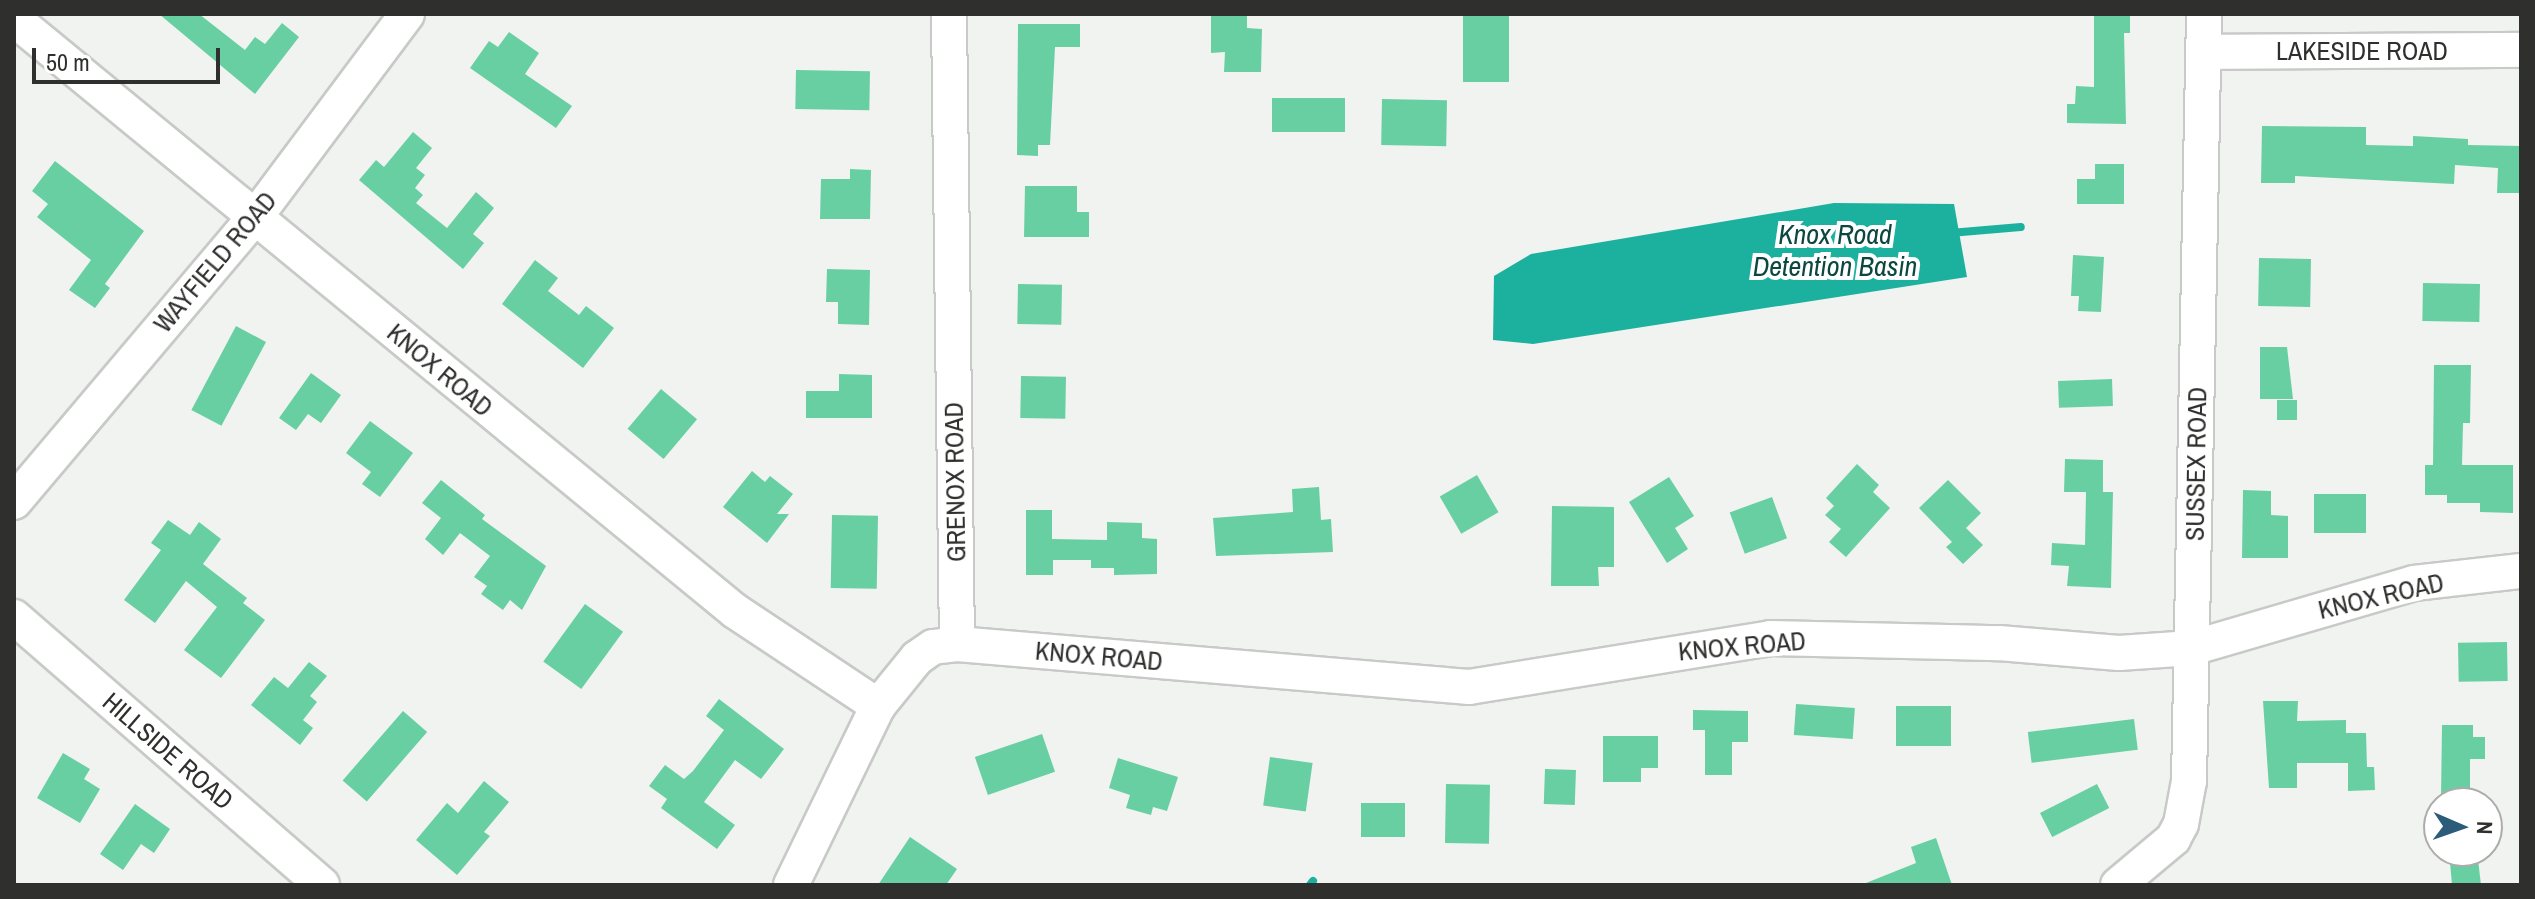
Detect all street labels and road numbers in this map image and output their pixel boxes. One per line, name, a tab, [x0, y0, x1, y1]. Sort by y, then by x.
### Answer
street label: LAKESIDE ROAD	[2276, 35, 2448, 67]
street label: WAYFIELD ROAD	[147, 185, 283, 339]
street label: KNOX ROAD	[381, 317, 499, 423]
street label: SUSSEX ROAD	[2179, 387, 2213, 541]
street label: GRENOX ROAD	[938, 402, 972, 562]
street label: KNOX ROAD	[2315, 566, 2447, 626]
street label: KNOX ROAD	[1677, 625, 1807, 667]
street label: KNOX ROAD	[1034, 635, 1164, 677]
street label: HILLSIDE ROAD	[97, 686, 239, 816]

